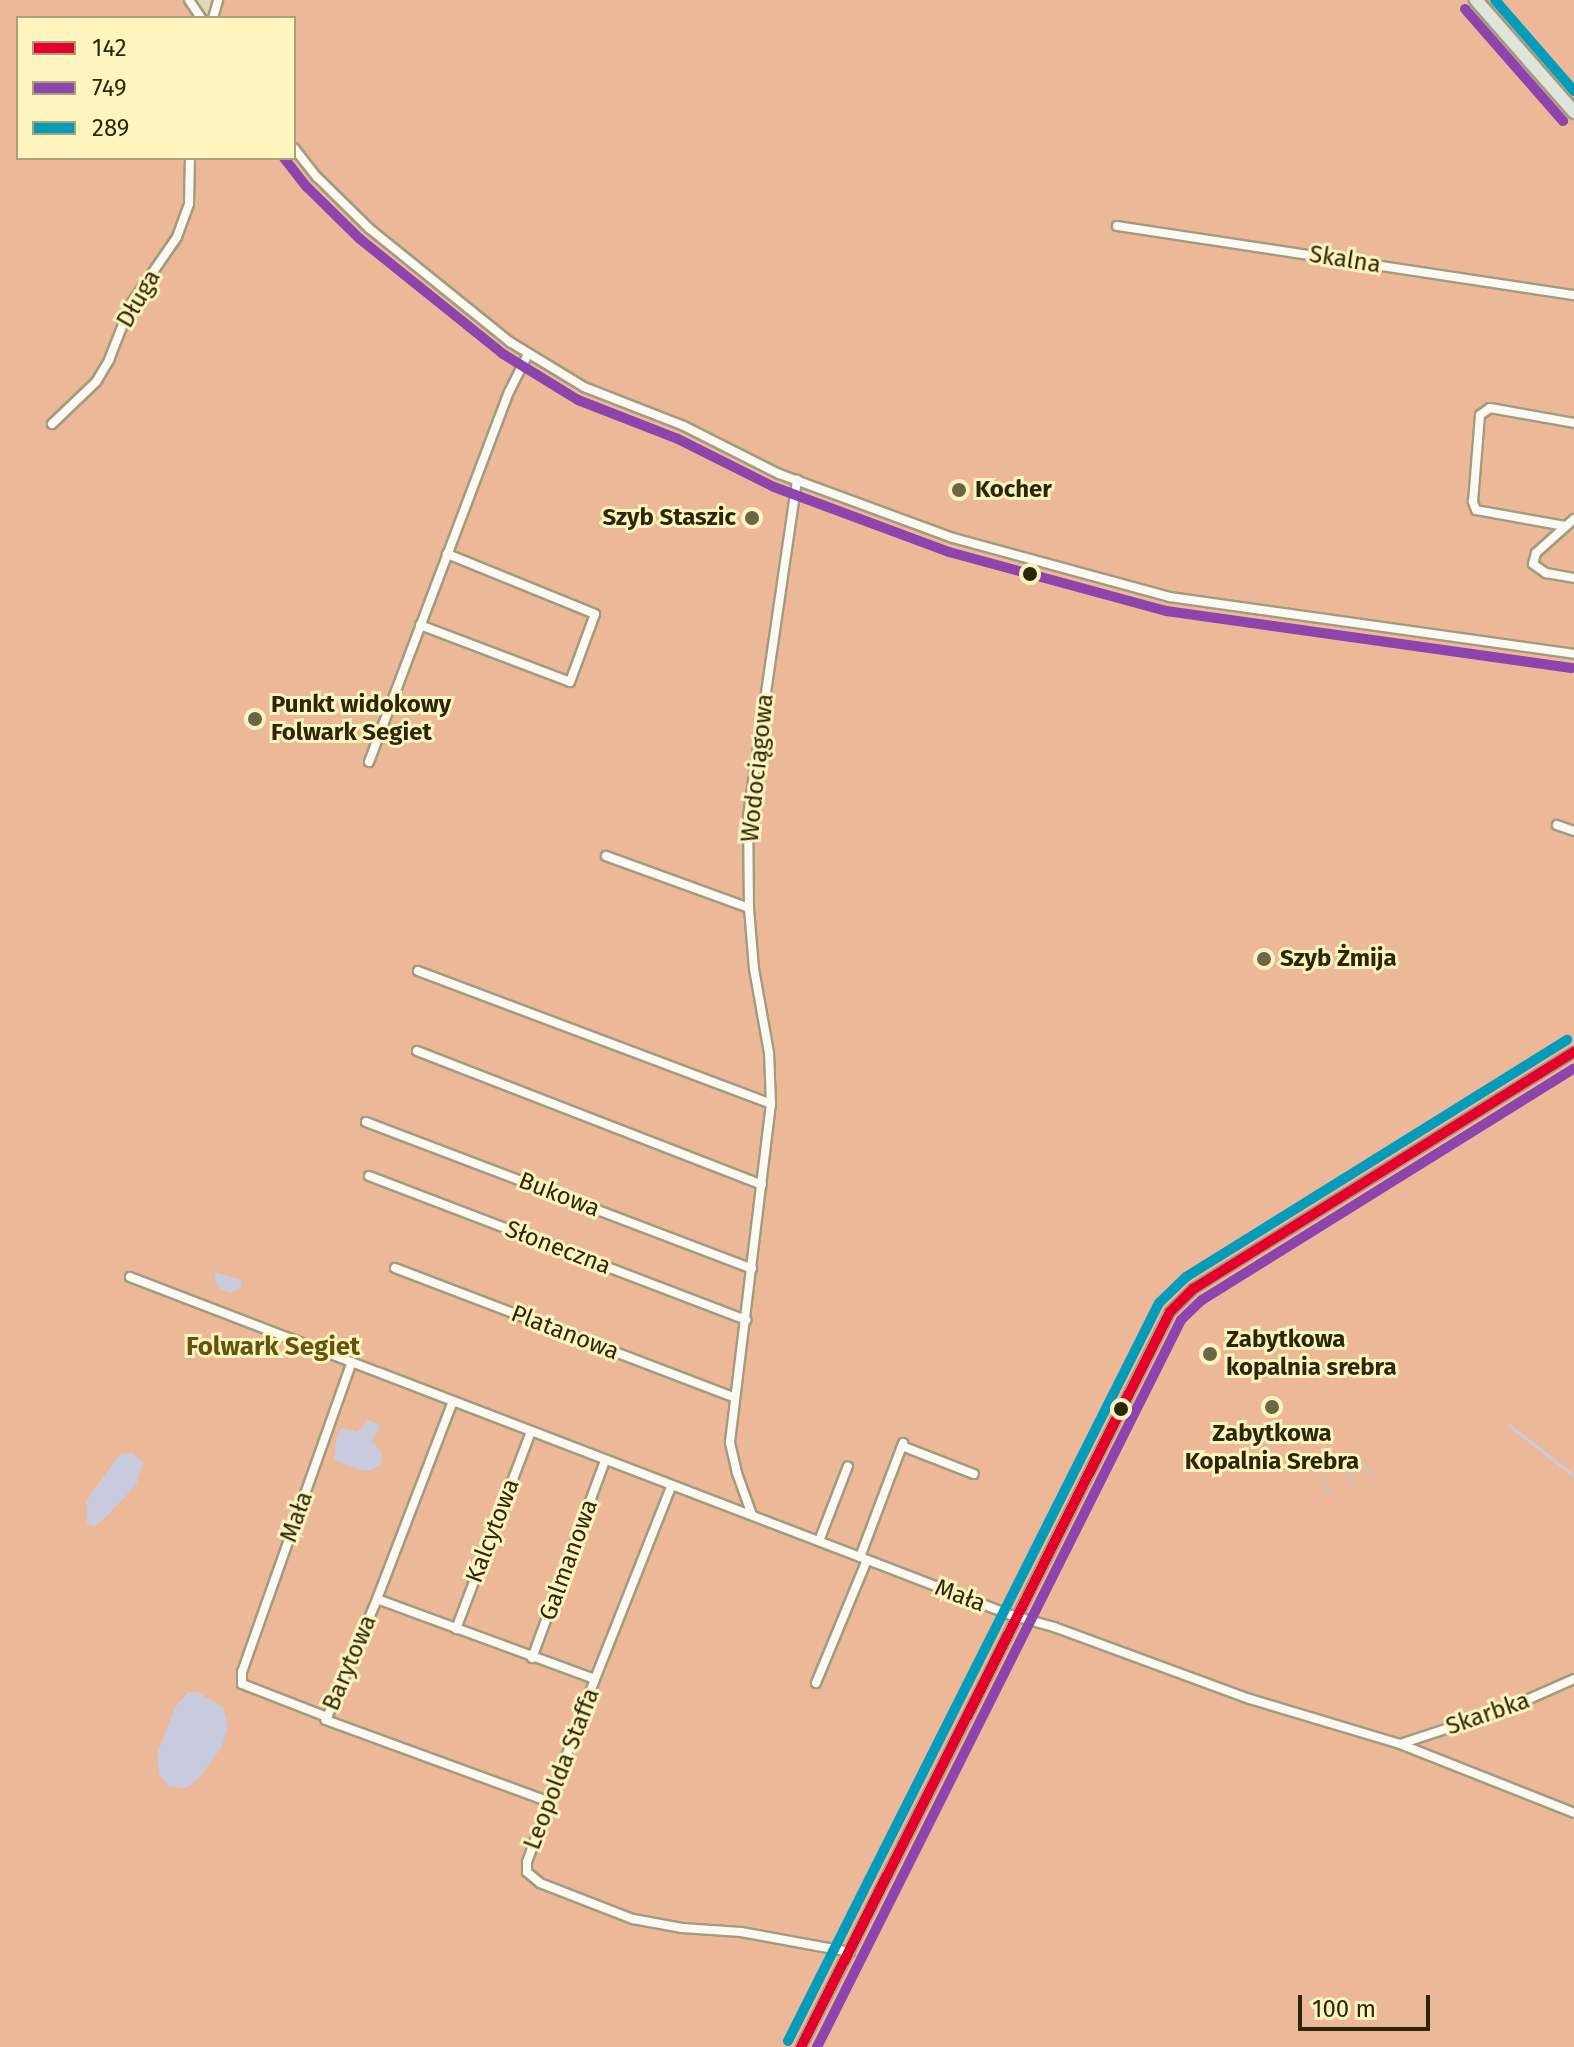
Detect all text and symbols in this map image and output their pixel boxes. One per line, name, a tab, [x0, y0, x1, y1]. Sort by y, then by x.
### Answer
legend	[16, 16, 296, 160]
text: 142	[92, 34, 127, 62]
text: 749	[92, 74, 127, 102]
text: 289	[92, 114, 129, 142]
street label: Skalna	[1307, 240, 1383, 280]
street label: Długa	[111, 265, 167, 333]
place label: Kocher	[975, 476, 1052, 504]
marker: Kocher	[950, 481, 968, 499]
place label: Szyb Staszic	[603, 504, 736, 532]
marker: Szyb Staszic	[743, 509, 761, 527]
unlabelled marker	[1022, 566, 1038, 582]
place label: Punkt widokowy Folwark Segiet	[271, 691, 451, 747]
street label: Wodociągowa	[736, 692, 780, 844]
marker: Punkt widokowy Folwark Segiet	[246, 710, 264, 728]
place label: Szyb Żmija	[1280, 945, 1397, 973]
marker: Szyb Żmija	[1255, 950, 1273, 968]
street label: Bukowa	[514, 1166, 604, 1224]
street label: Słoneczna	[501, 1215, 615, 1281]
street label: Platanowa	[507, 1299, 623, 1367]
place label: Zabytkowa kopalnia srebra	[1226, 1326, 1397, 1382]
district label: Folwark Segiet	[186, 1331, 360, 1363]
marker: Zabytkowa kopalnia srebra	[1201, 1345, 1219, 1363]
marker: Zabytkowa Kopalnia Srebra	[1263, 1398, 1281, 1416]
unlabelled marker	[1113, 1401, 1129, 1417]
place label: Zabytkowa Kopalnia Srebra	[1185, 1420, 1359, 1476]
street label: Kalcytowa	[460, 1475, 526, 1587]
street label: Mała	[275, 1488, 319, 1546]
street label: Galmanowa	[534, 1496, 604, 1624]
street label: Mała	[931, 1573, 989, 1619]
street label: Barytowa	[317, 1611, 383, 1715]
street label: Leopolda Staffa	[518, 1684, 606, 1854]
street label: Skarbka	[1442, 1686, 1534, 1742]
scale bar	[1302, 1979, 1434, 2029]
text: 100 m	[1312, 1995, 1376, 2023]

